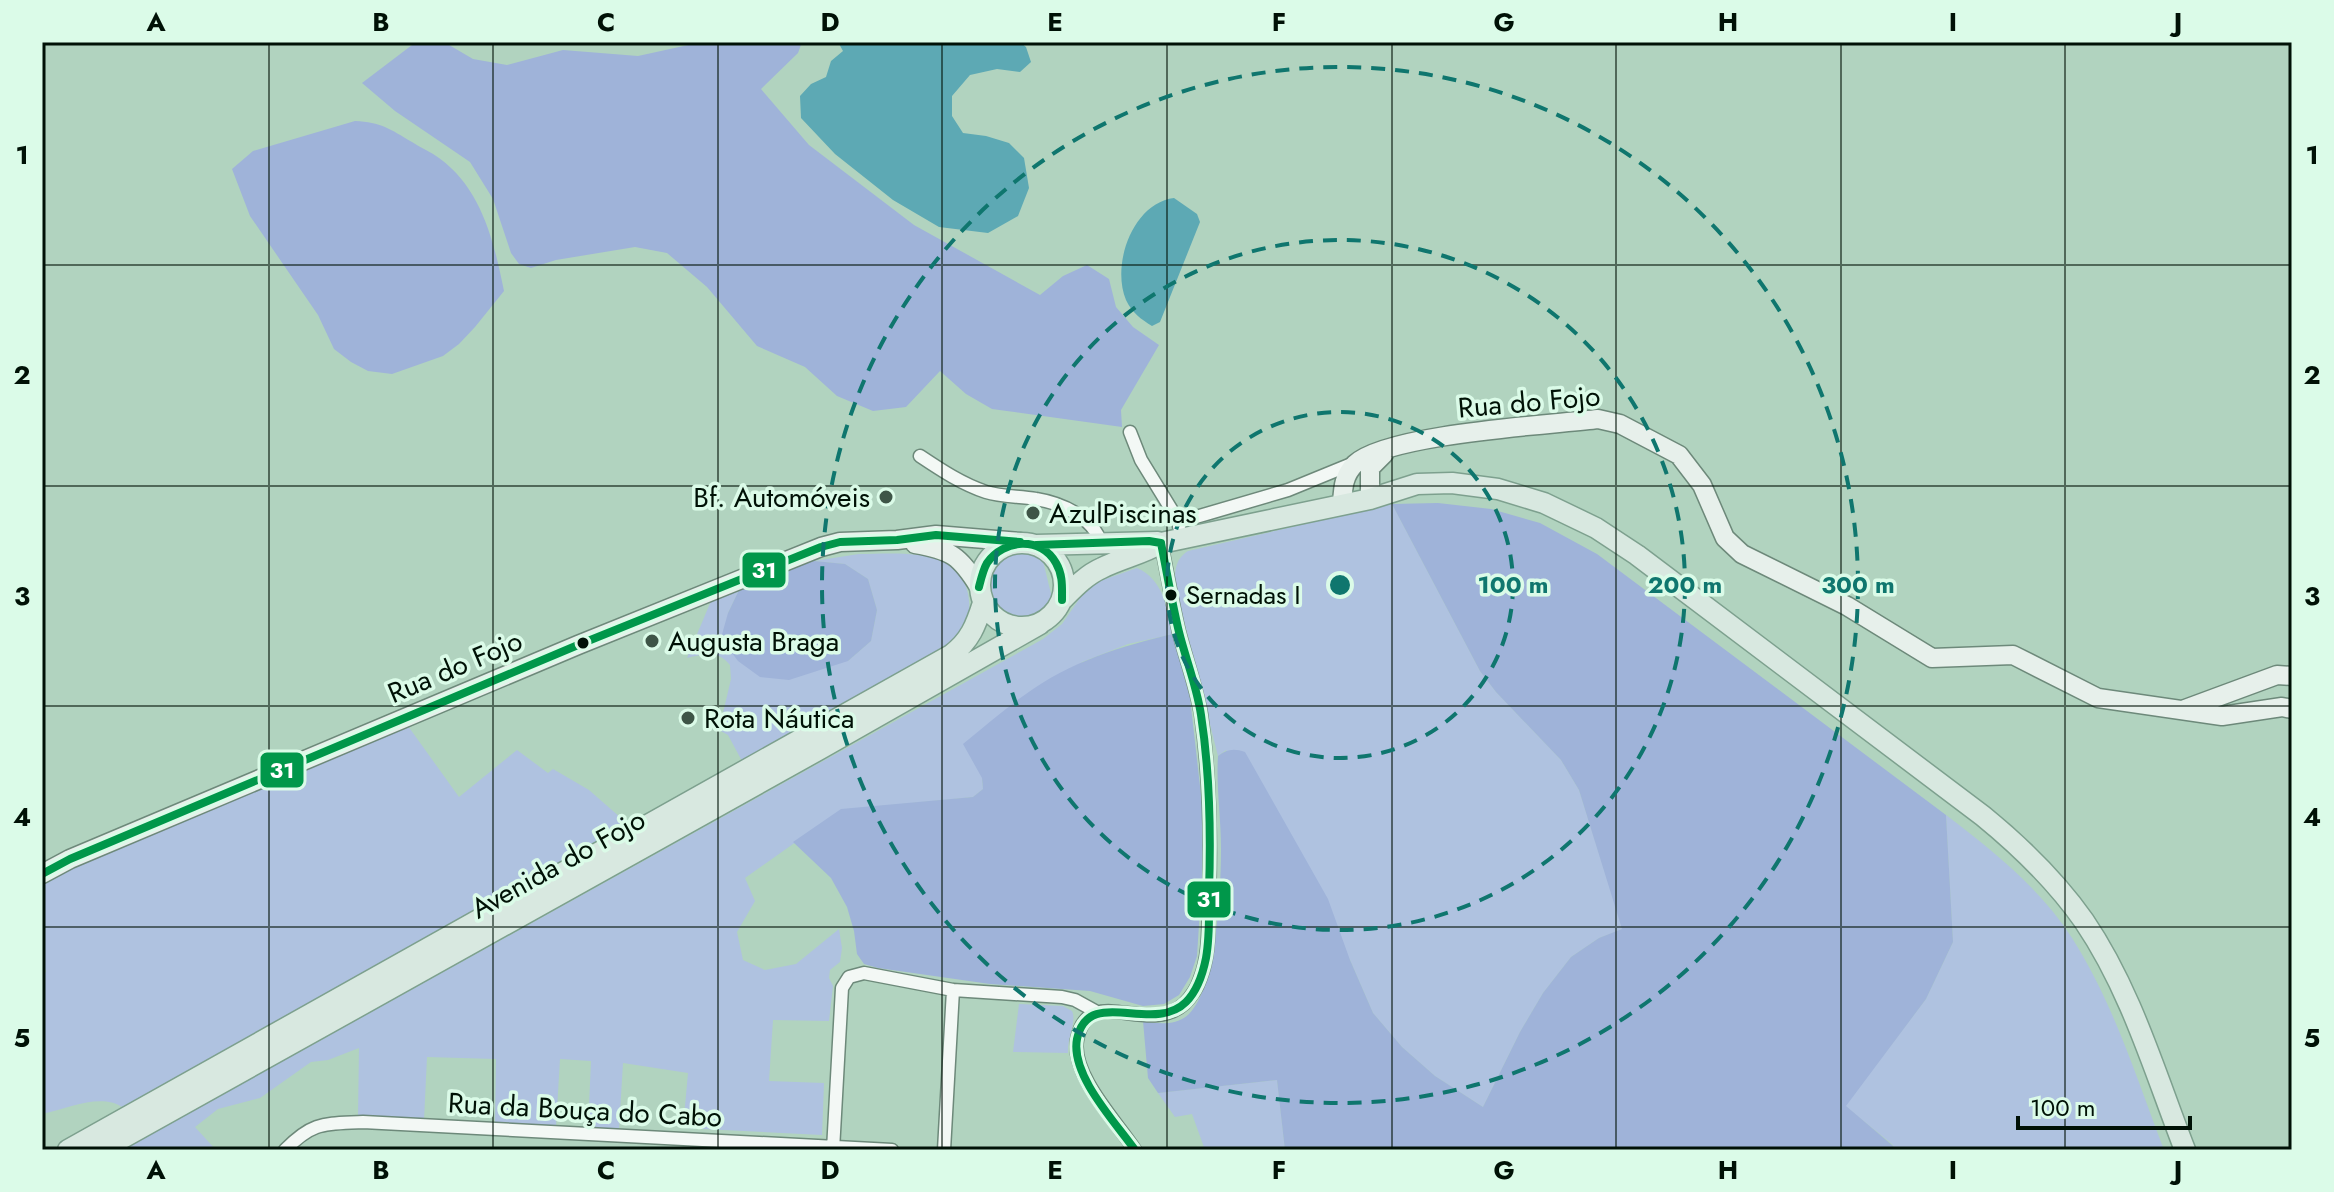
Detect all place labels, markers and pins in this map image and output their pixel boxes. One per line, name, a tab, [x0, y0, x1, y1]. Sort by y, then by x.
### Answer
place label: Bf. Automóveis	[693, 477, 870, 518]
marker: Bf. Automóveis	[877, 488, 895, 506]
place label: AzulPiscinas	[1049, 493, 1197, 534]
marker: AzulPiscinas	[1024, 504, 1042, 522]
centre of rings	[1326, 571, 1354, 599]
place label: Sernadas I	[1186, 576, 1301, 614]
marker: Sernadas I	[1163, 587, 1179, 603]
place label: Augusta Braga	[668, 621, 839, 662]
marker: Augusta Braga	[643, 632, 661, 650]
unlabelled marker	[575, 635, 591, 651]
place label: Rota Náutica	[704, 698, 854, 739]
marker: Rota Náutica	[679, 709, 697, 727]

